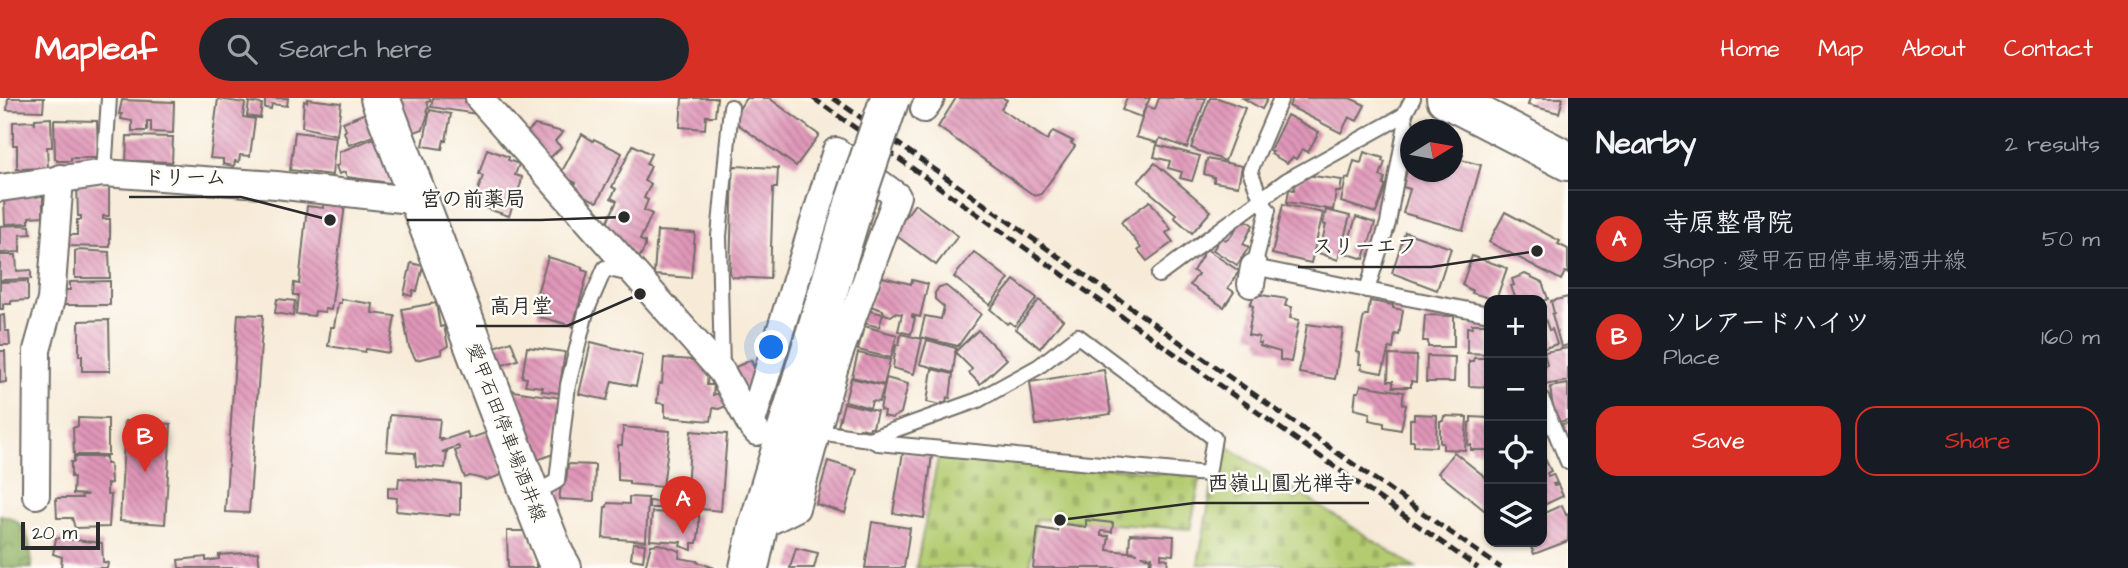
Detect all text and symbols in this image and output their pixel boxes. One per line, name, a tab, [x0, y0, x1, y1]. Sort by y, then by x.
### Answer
search box	[199, 18, 689, 81]
text: Mapleaf	[35, 26, 157, 72]
icon: search	[223, 30, 261, 68]
text: Search here	[279, 31, 432, 67]
text: Home	[1720, 32, 1780, 66]
text: Map	[1818, 32, 1863, 66]
text: About	[1901, 32, 1966, 66]
text: Contact	[2004, 32, 2093, 66]
north arrow	[1400, 119, 1463, 182]
text: Nearby	[1596, 123, 1696, 165]
text: 2 results	[2005, 128, 2100, 160]
callout: ドリーム	[129, 155, 241, 197]
text: ドリーム	[143, 163, 227, 192]
callout: 宮の前薬局	[407, 178, 540, 220]
text: 宮の前薬局	[421, 185, 526, 214]
text: 寺原整骨院	[1663, 205, 1793, 241]
text: A	[1612, 223, 1626, 255]
text: 50 m	[2042, 223, 2100, 255]
callout: スリーエフ	[1298, 225, 1431, 267]
text: スリーエフ	[1313, 232, 1418, 261]
text: Shop · 愛甲石田停車場酒井線	[1663, 245, 1967, 277]
callout: 高月堂	[476, 284, 567, 326]
text: 高月堂	[490, 292, 553, 321]
map controls	[1484, 295, 1547, 547]
button: +	[1484, 295, 1547, 358]
text: ソレアードハイツ	[1663, 305, 1870, 341]
text: B	[1611, 321, 1627, 353]
text: 160 m	[2041, 321, 2100, 353]
your location	[754, 330, 788, 364]
street label: 愛甲石田停車場酒井線	[459, 339, 552, 526]
text: Place	[1663, 341, 1720, 373]
button: −	[1484, 358, 1547, 421]
button: Save	[1596, 406, 1841, 476]
button: Share	[1855, 406, 2100, 476]
pin: B	[122, 414, 168, 472]
button: locate	[1484, 421, 1547, 484]
callout: 西嶺山圓光禅寺	[1194, 461, 1369, 503]
text: 西嶺山圓光禅寺	[1208, 469, 1355, 498]
pin: A	[660, 476, 706, 534]
button: layers	[1484, 484, 1547, 547]
scale bar	[21, 519, 100, 551]
text: 20 m	[32, 520, 77, 547]

